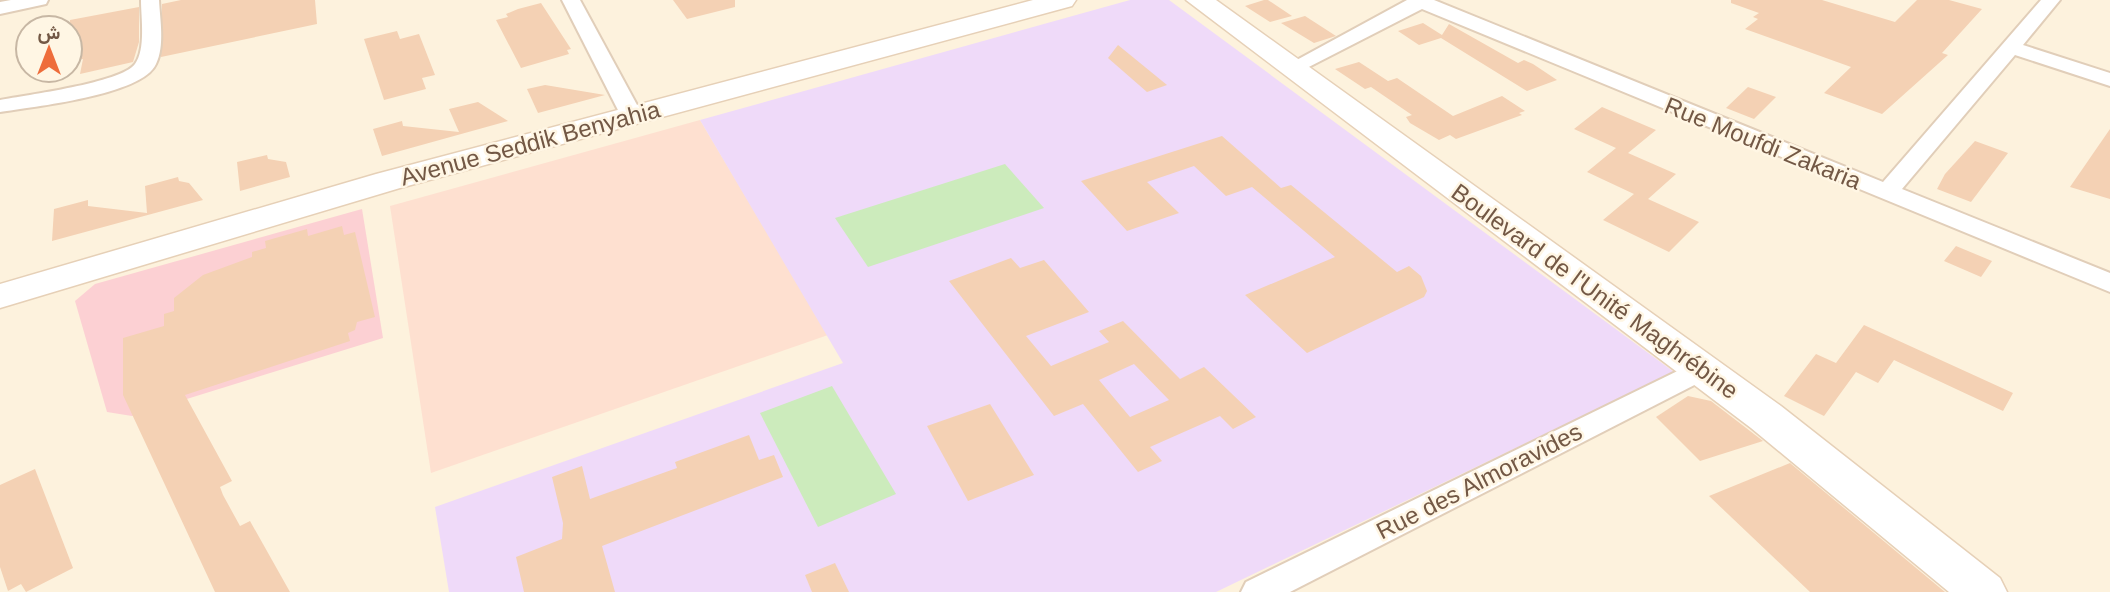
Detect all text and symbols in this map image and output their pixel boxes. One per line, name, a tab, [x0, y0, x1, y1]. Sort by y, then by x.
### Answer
north arrow	[14, 14, 84, 84]
text: ش	[38, 22, 61, 44]
street label: Rue Moufdi Zakaria	[1661, 91, 1866, 195]
street label: Avenue Seddik Benyahia	[397, 95, 663, 191]
street label: Boulevard de l'Unité Maghrébine	[1447, 178, 1743, 404]
street label: Rue des Almoravides	[1372, 417, 1586, 545]

